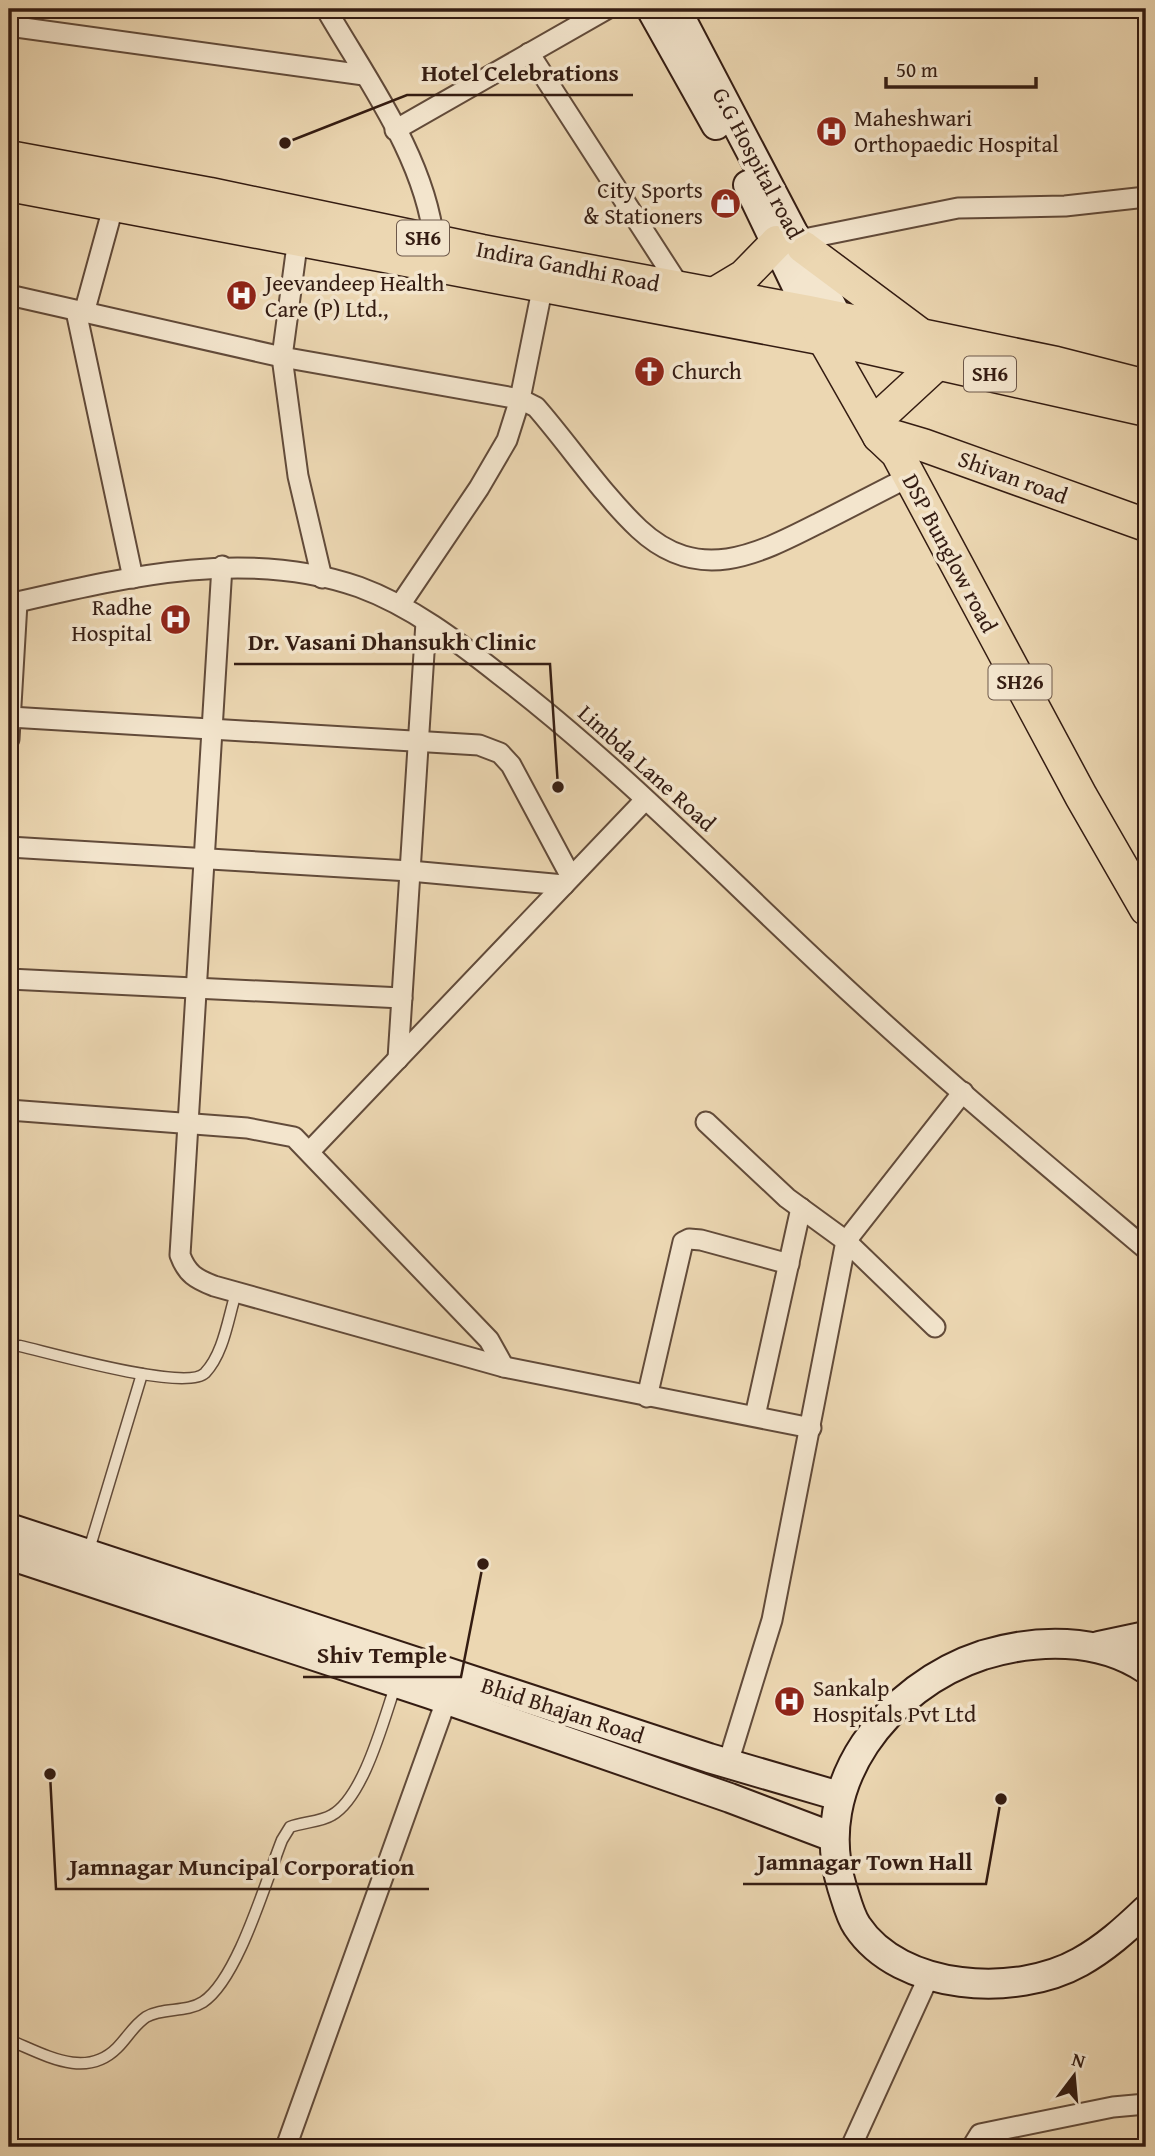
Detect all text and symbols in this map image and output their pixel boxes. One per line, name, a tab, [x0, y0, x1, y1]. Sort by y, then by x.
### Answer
scale bar	[886, 46, 1036, 90]
callout: Hotel Celebrations	[407, 50, 633, 95]
text: 50 m	[896, 54, 938, 85]
text: Hotel Celebrations	[421, 55, 619, 90]
street label: G.G Hospital road	[705, 81, 813, 245]
place label: Maheshwari Orthopaedic Hospital	[854, 101, 1059, 160]
hospital icon: Maheshwari Orthopaedic Hospital	[814, 114, 848, 148]
place label: City Sports & Stationers	[584, 173, 703, 232]
shop icon: City Sports & Stationers	[709, 186, 743, 220]
road number: SH6	[397, 220, 449, 256]
street label: Indira Gandhi Road	[474, 232, 663, 300]
place label: Jeevandeep Health Care (P) Ltd.,	[262, 266, 444, 325]
hospital icon: Jeevandeep Health Care (P) Ltd.,	[225, 279, 259, 313]
church icon: Church	[632, 354, 666, 388]
place label: Church	[672, 354, 742, 387]
road number: SH6	[964, 356, 1016, 392]
street label: Shivan road	[954, 441, 1073, 512]
street label: DSP Bunglow road	[895, 467, 1007, 639]
place label: Radhe Hospital	[72, 590, 152, 649]
hospital icon: Radhe Hospital	[158, 603, 192, 637]
callout: Dr. Vasani Dhansukh Clinic	[234, 619, 550, 664]
text: Dr. Vasani Dhansukh Clinic	[248, 624, 536, 659]
road number: SH26	[988, 664, 1052, 700]
street label: Limbda Lane Road	[571, 697, 724, 839]
callout: Shiv Temple	[303, 1632, 461, 1677]
text: Shiv Temple	[317, 1637, 447, 1672]
street label: Bhid Bhajan Road	[477, 1668, 650, 1752]
place label: Sankalp Hospitals Pvt Ltd	[813, 1671, 977, 1730]
hospital icon: Sankalp Hospitals Pvt Ltd	[773, 1684, 807, 1718]
callout: Jamnagar Town Hall	[743, 1839, 986, 1884]
callout: Jamnagar Muncipal Corporation	[56, 1844, 429, 1889]
text: Jamnagar Town Hall	[753, 1844, 973, 1879]
text: Jamnagar Muncipal Corporation	[65, 1849, 415, 1884]
north arrow	[1040, 2040, 1110, 2110]
text: N	[1069, 2044, 1089, 2075]

